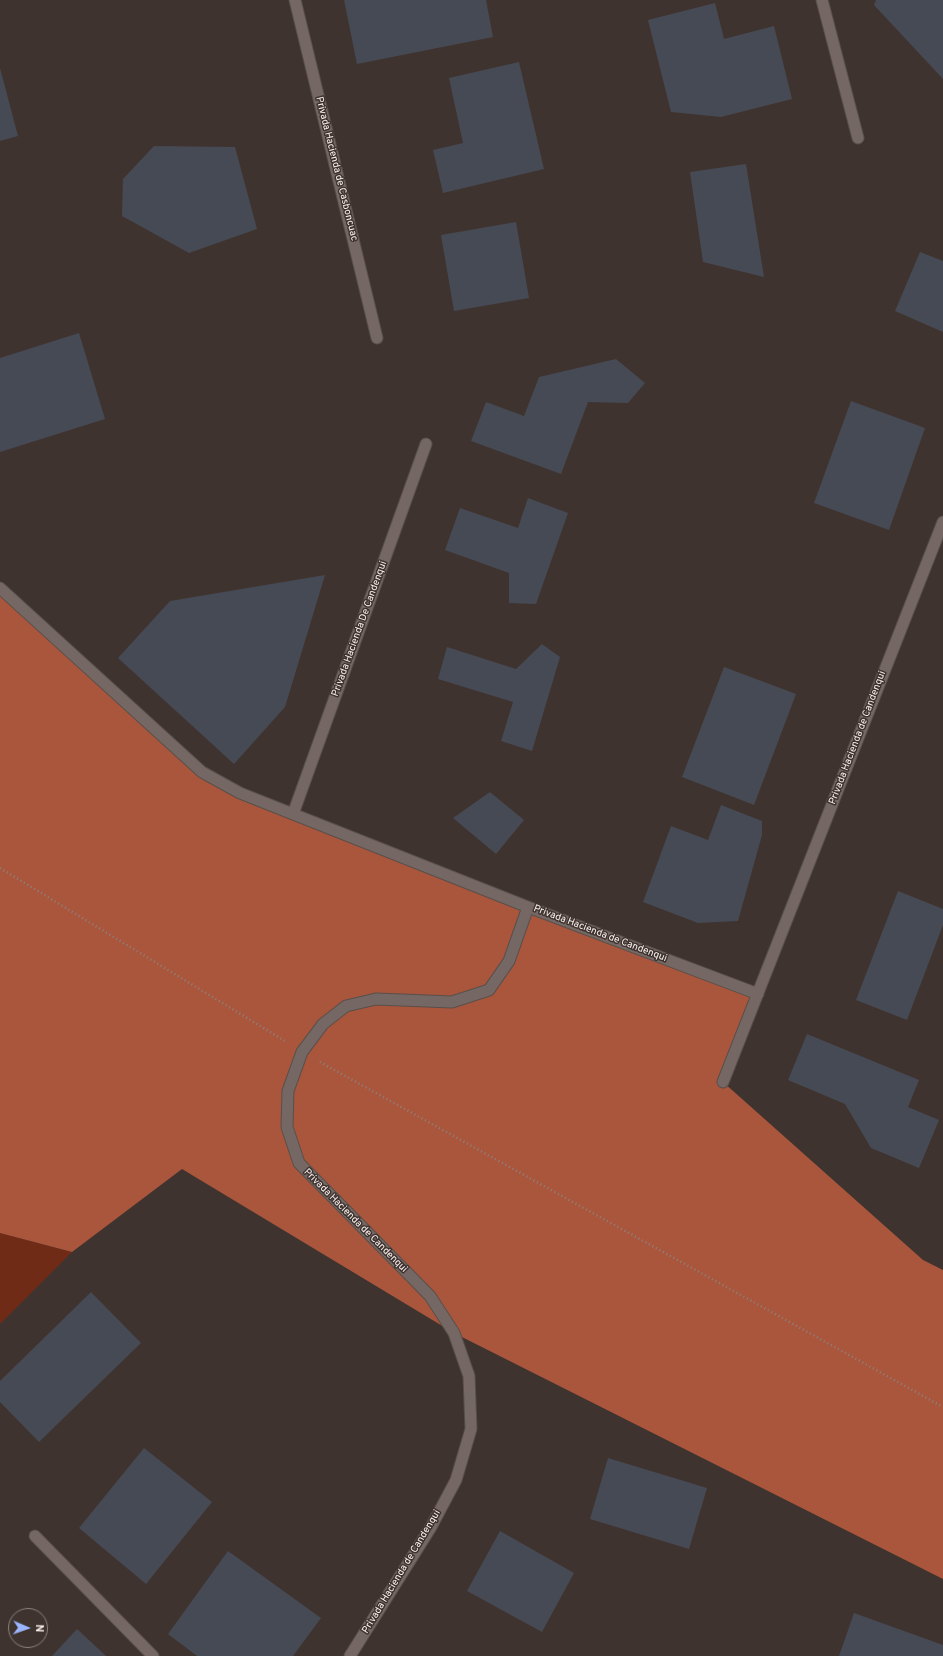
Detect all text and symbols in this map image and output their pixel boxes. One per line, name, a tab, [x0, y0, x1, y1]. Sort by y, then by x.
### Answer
street label: Privada Hacienda de Casboncuac	[312, 96, 360, 242]
street label: Privada Hacienda De Candenqui	[330, 560, 390, 698]
street label: Privada Hacienda de Candenqui	[827, 670, 889, 806]
street label: Privada Hacienda de Candenqui	[532, 903, 668, 965]
street label: Privada Hacienda de Candenqui	[301, 1167, 409, 1275]
street label: Privada Hacienda de Candenqui	[360, 1508, 444, 1636]
north arrow	[8, 1608, 48, 1648]
text: N	[32, 1624, 46, 1633]

